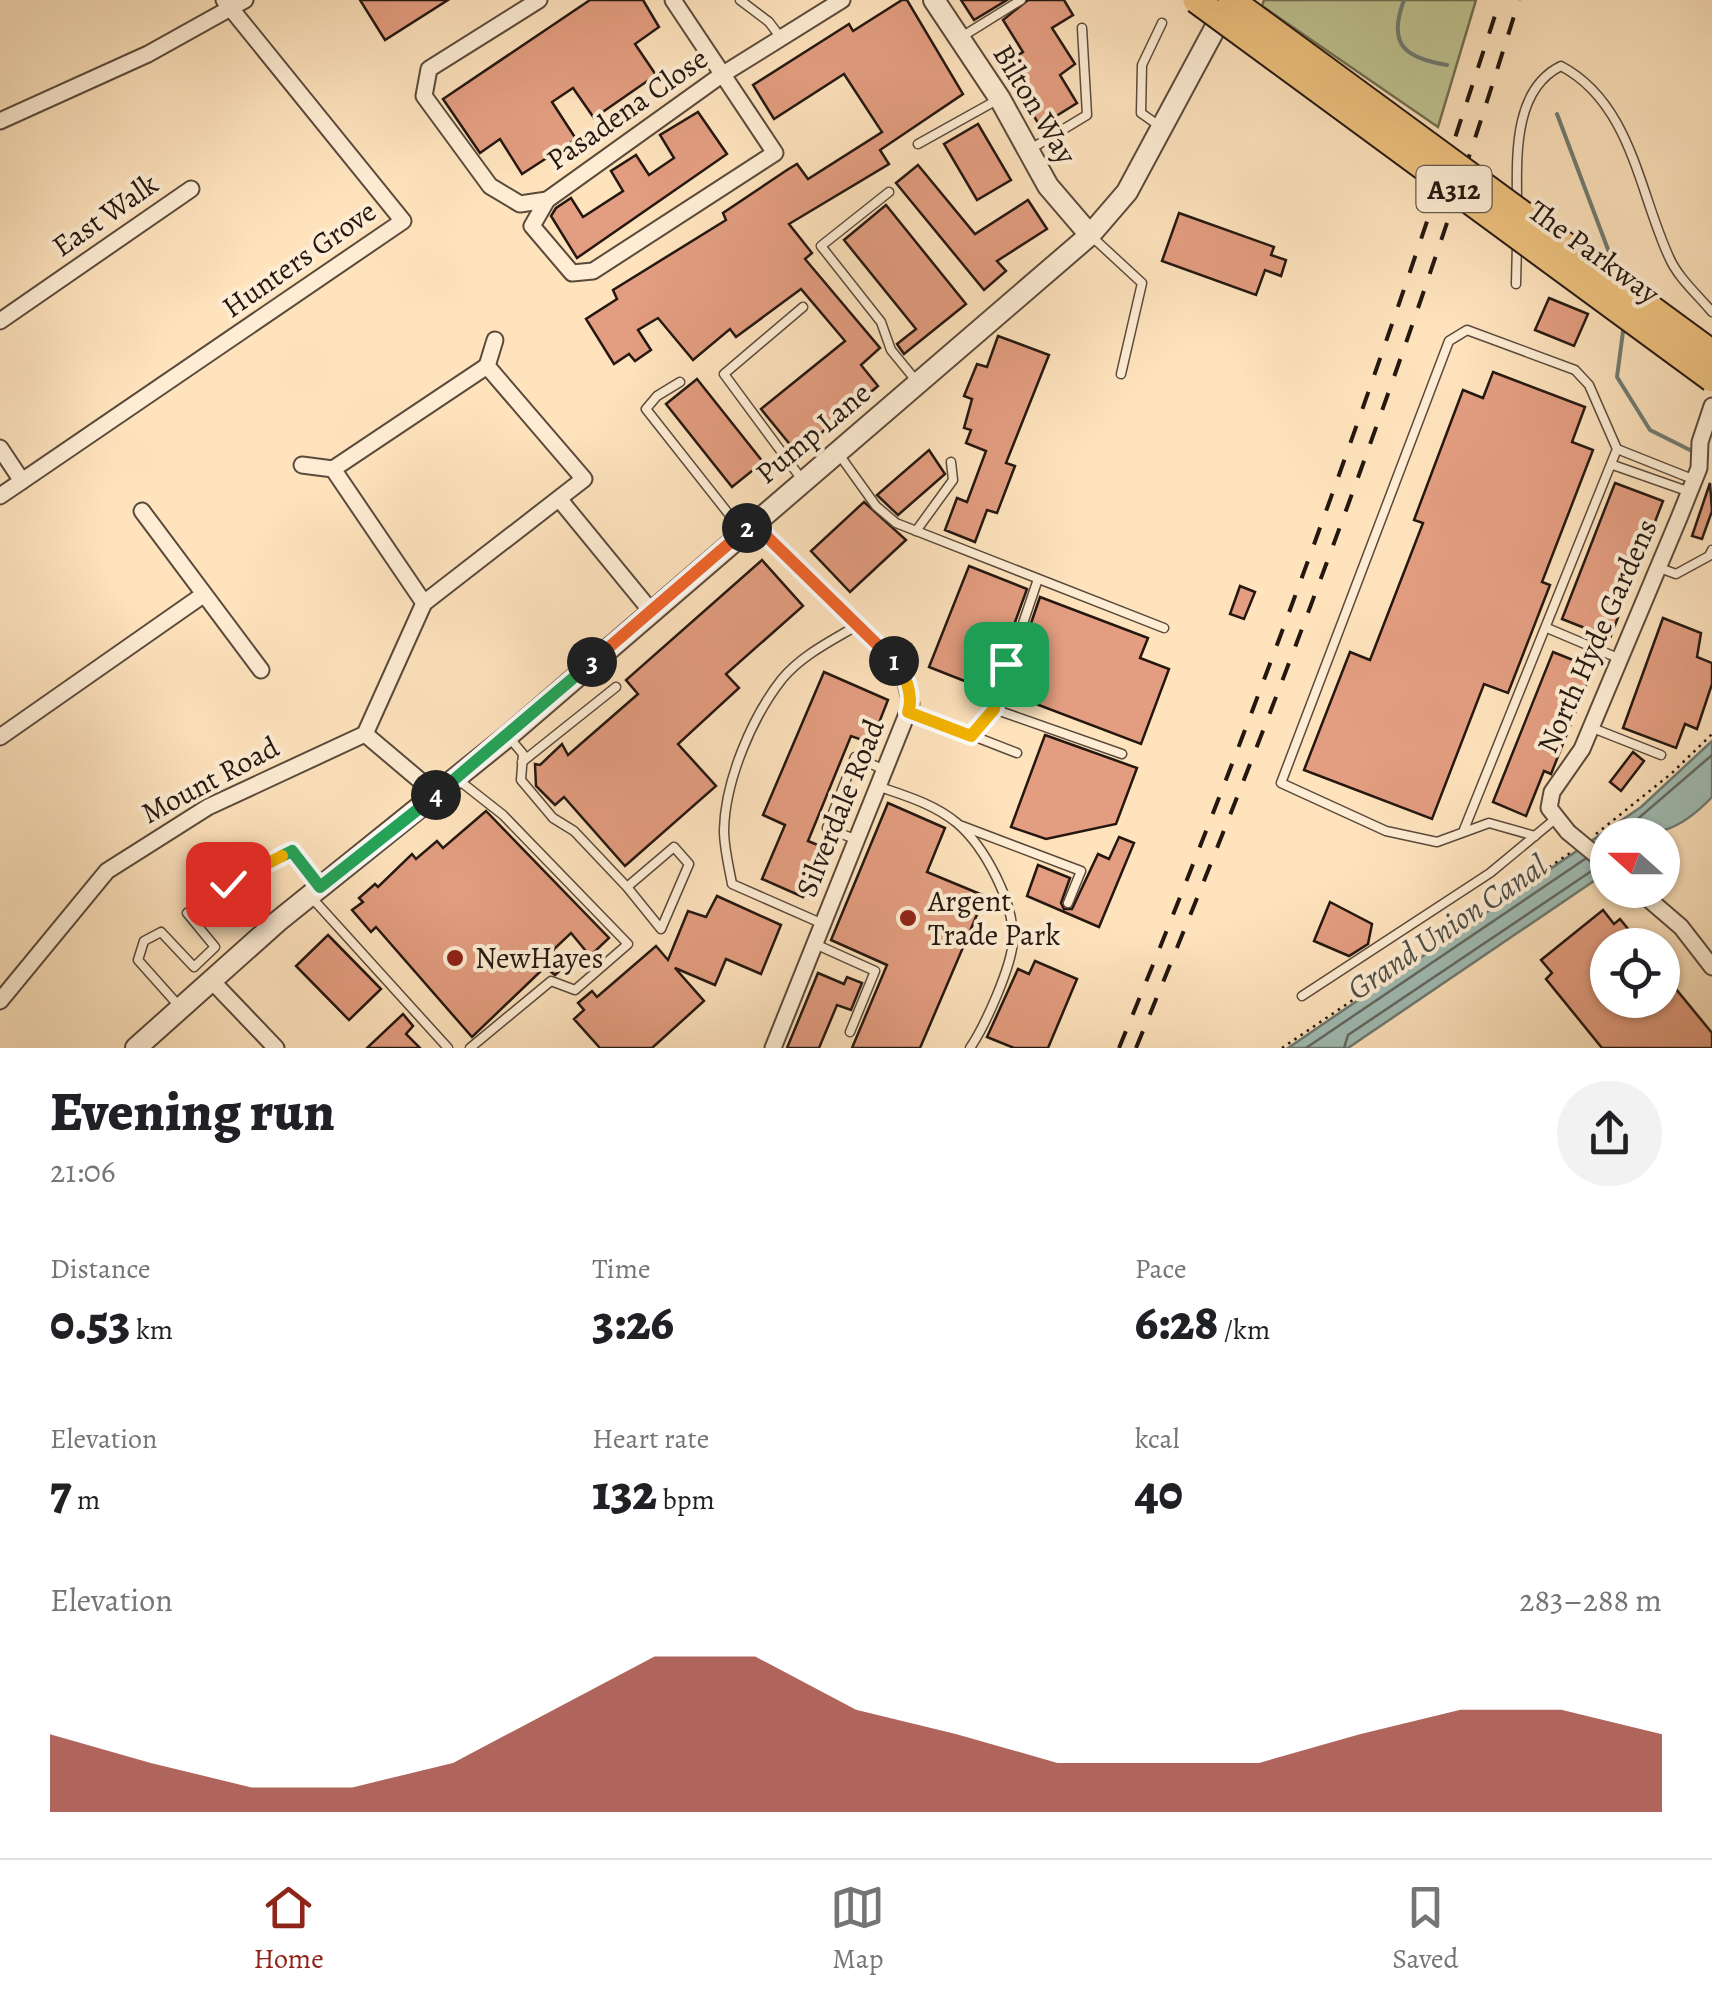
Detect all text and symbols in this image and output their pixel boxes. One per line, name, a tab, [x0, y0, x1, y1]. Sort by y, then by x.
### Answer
street label: Bilton Way	[984, 37, 1087, 172]
street label: Pasadena Close	[538, 39, 716, 179]
street label: East Walk	[44, 164, 166, 266]
road number: A312	[1416, 166, 1492, 212]
street label: Hunters Grove	[214, 191, 384, 327]
street label: The Parkway	[1520, 191, 1668, 313]
street label: Pump Lane	[747, 373, 879, 493]
pin: 2	[722, 503, 772, 553]
text: 2	[740, 509, 754, 547]
street label: North Hyde Gardens	[1527, 513, 1667, 759]
pin	[964, 622, 1049, 707]
pin: 1	[869, 636, 919, 686]
pin: 3	[567, 637, 617, 687]
icon: arrive	[979, 637, 1034, 692]
text: 1	[889, 642, 899, 680]
text: 3	[586, 643, 598, 681]
street label: Silverdale Road	[786, 712, 894, 903]
street label: Mount Road	[134, 727, 287, 833]
pin: 4	[411, 770, 461, 820]
text: 4	[429, 776, 443, 814]
north arrow	[1590, 818, 1680, 908]
map controls	[1590, 818, 1680, 1018]
pin	[186, 842, 271, 927]
water label: Grand Union Canal	[1338, 844, 1556, 1010]
icon: check	[201, 857, 256, 912]
place label: Argent Trade Park	[927, 881, 1061, 955]
marker: Argent Trade Park	[897, 907, 919, 929]
button: locate	[1590, 928, 1680, 1018]
place label: NewHayes	[475, 938, 604, 978]
marker: NewHayes	[444, 947, 466, 969]
text: Evening run	[50, 1074, 335, 1149]
button: share	[1557, 1081, 1662, 1186]
text: 21:06	[50, 1149, 116, 1193]
text: Distance	[50, 1250, 150, 1288]
text: Time	[592, 1250, 651, 1288]
text: Pace	[1135, 1250, 1187, 1288]
text: 0.53	[50, 1288, 130, 1356]
text: 3:26	[592, 1288, 674, 1356]
text: 6:28	[1135, 1288, 1218, 1356]
text: km	[130, 1311, 173, 1349]
text: /km	[1218, 1311, 1270, 1349]
text: Elevation	[50, 1420, 157, 1458]
text: Heart rate	[592, 1420, 709, 1458]
text: kcal	[1135, 1420, 1180, 1458]
text: 7	[50, 1458, 72, 1526]
text: 132	[592, 1458, 657, 1526]
text: 40	[1135, 1458, 1183, 1526]
text: m	[72, 1481, 100, 1519]
text: bpm	[657, 1481, 715, 1519]
text: Elevation	[50, 1578, 173, 1622]
text: 283–288 m	[1519, 1578, 1662, 1622]
tab: Home	[253, 1880, 324, 1978]
tab: Map	[830, 1880, 885, 1978]
tab: Saved	[1392, 1880, 1459, 1978]

